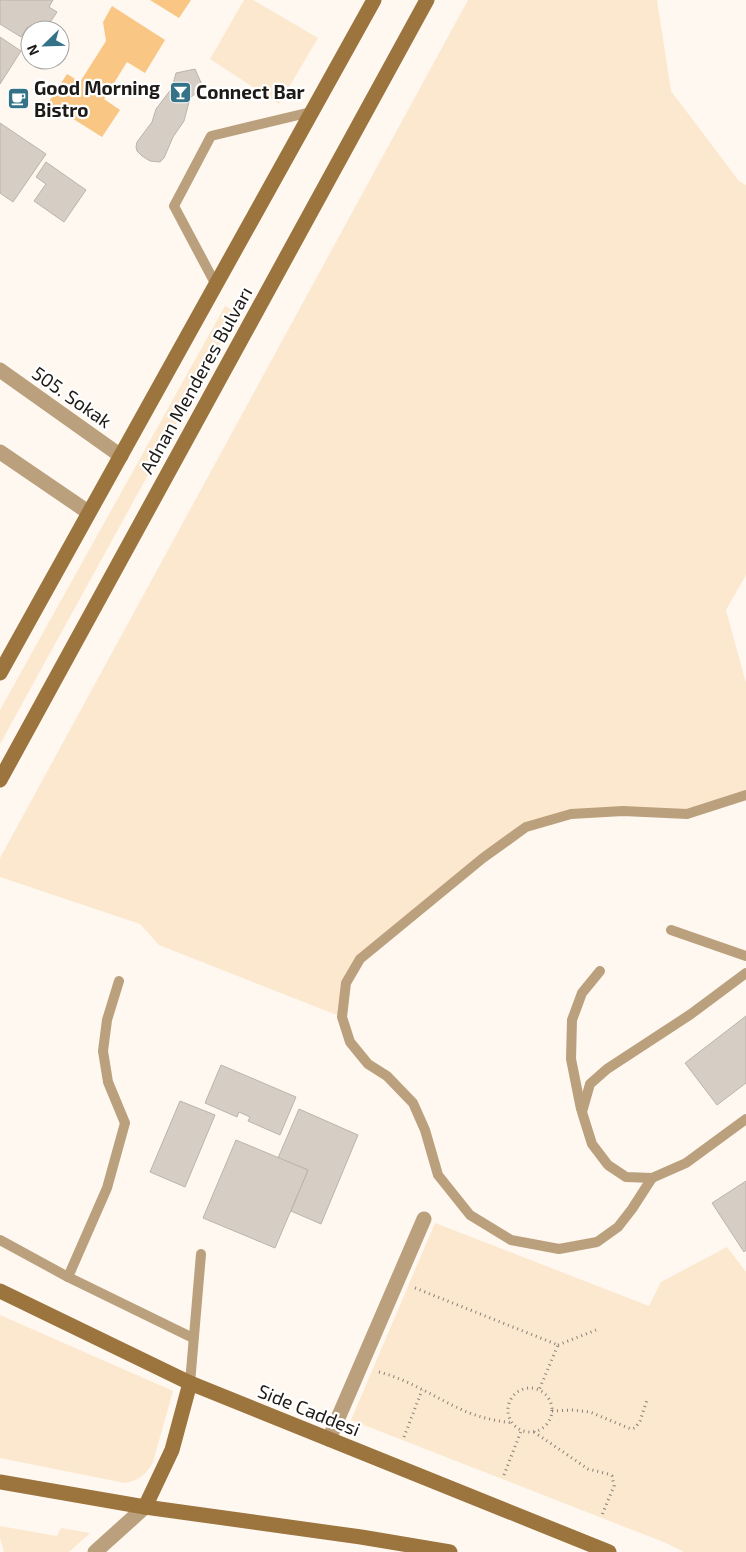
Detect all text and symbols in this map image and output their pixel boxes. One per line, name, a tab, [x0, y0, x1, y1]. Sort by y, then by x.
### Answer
north arrow	[20, 20, 70, 70]
text: N	[23, 42, 42, 58]
place label: Good Morning Bistro	[34, 76, 160, 121]
bar icon: Connect Bar	[168, 80, 192, 104]
place label: Connect Bar	[196, 80, 305, 103]
cafe icon: Good Morning Bistro	[6, 87, 30, 111]
street label: Adnan Menderes Bulvarı	[134, 282, 257, 477]
street label: 505. Sokak	[28, 361, 117, 432]
street label: Side Caddesi	[255, 1379, 364, 1440]

